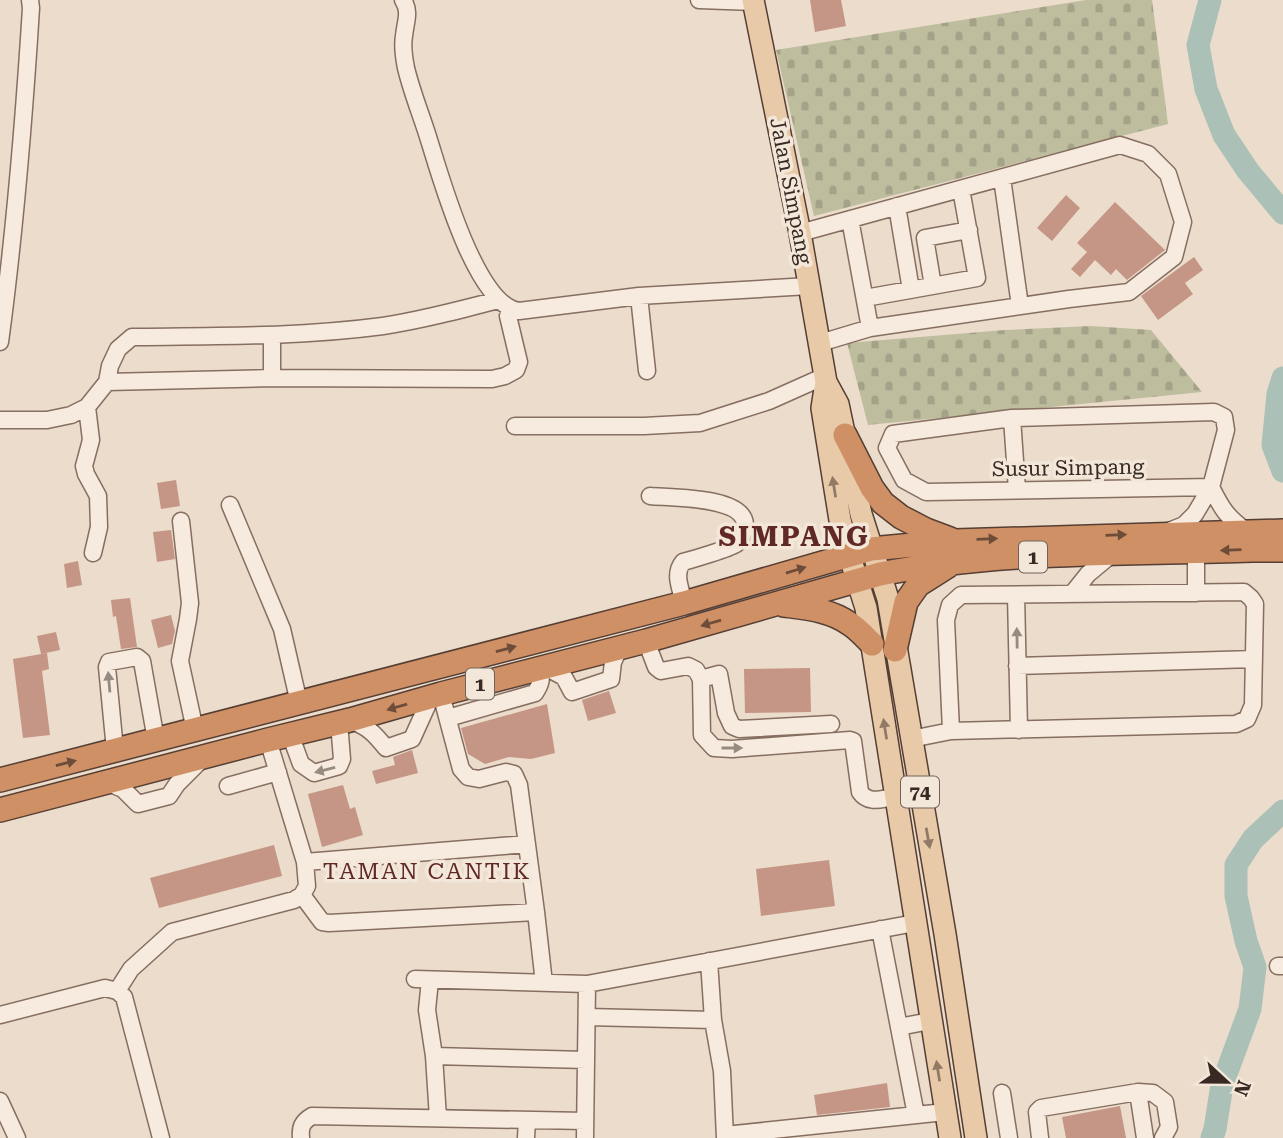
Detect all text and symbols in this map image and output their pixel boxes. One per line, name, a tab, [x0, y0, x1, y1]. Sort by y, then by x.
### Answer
street label: Jalan Simpang	[765, 116, 817, 266]
street label: Susur Simpang	[992, 455, 1144, 481]
one-way arrow	[829, 476, 840, 498]
district label: SIMPANG	[718, 520, 870, 553]
one-way arrow	[1105, 529, 1127, 541]
one-way arrow	[977, 534, 999, 545]
road number: 1	[1019, 542, 1047, 572]
one-way arrow	[1220, 545, 1242, 556]
one-way arrow	[786, 564, 807, 574]
one-way arrow	[701, 618, 722, 628]
one-way arrow	[1011, 626, 1022, 648]
one-way arrow	[495, 643, 517, 654]
road number: 1	[466, 668, 494, 699]
one-way arrow	[103, 671, 114, 693]
one-way arrow	[386, 702, 407, 712]
one-way arrow	[880, 718, 891, 740]
one-way arrow	[722, 742, 744, 754]
one-way arrow	[55, 757, 77, 768]
one-way arrow	[314, 765, 336, 776]
road number: 74	[901, 776, 939, 807]
one-way arrow	[923, 827, 934, 849]
district label: TAMAN CANTIK	[323, 858, 531, 885]
north arrow	[1192, 1047, 1262, 1117]
one-way arrow	[933, 1060, 944, 1082]
text: N	[1229, 1077, 1256, 1100]

